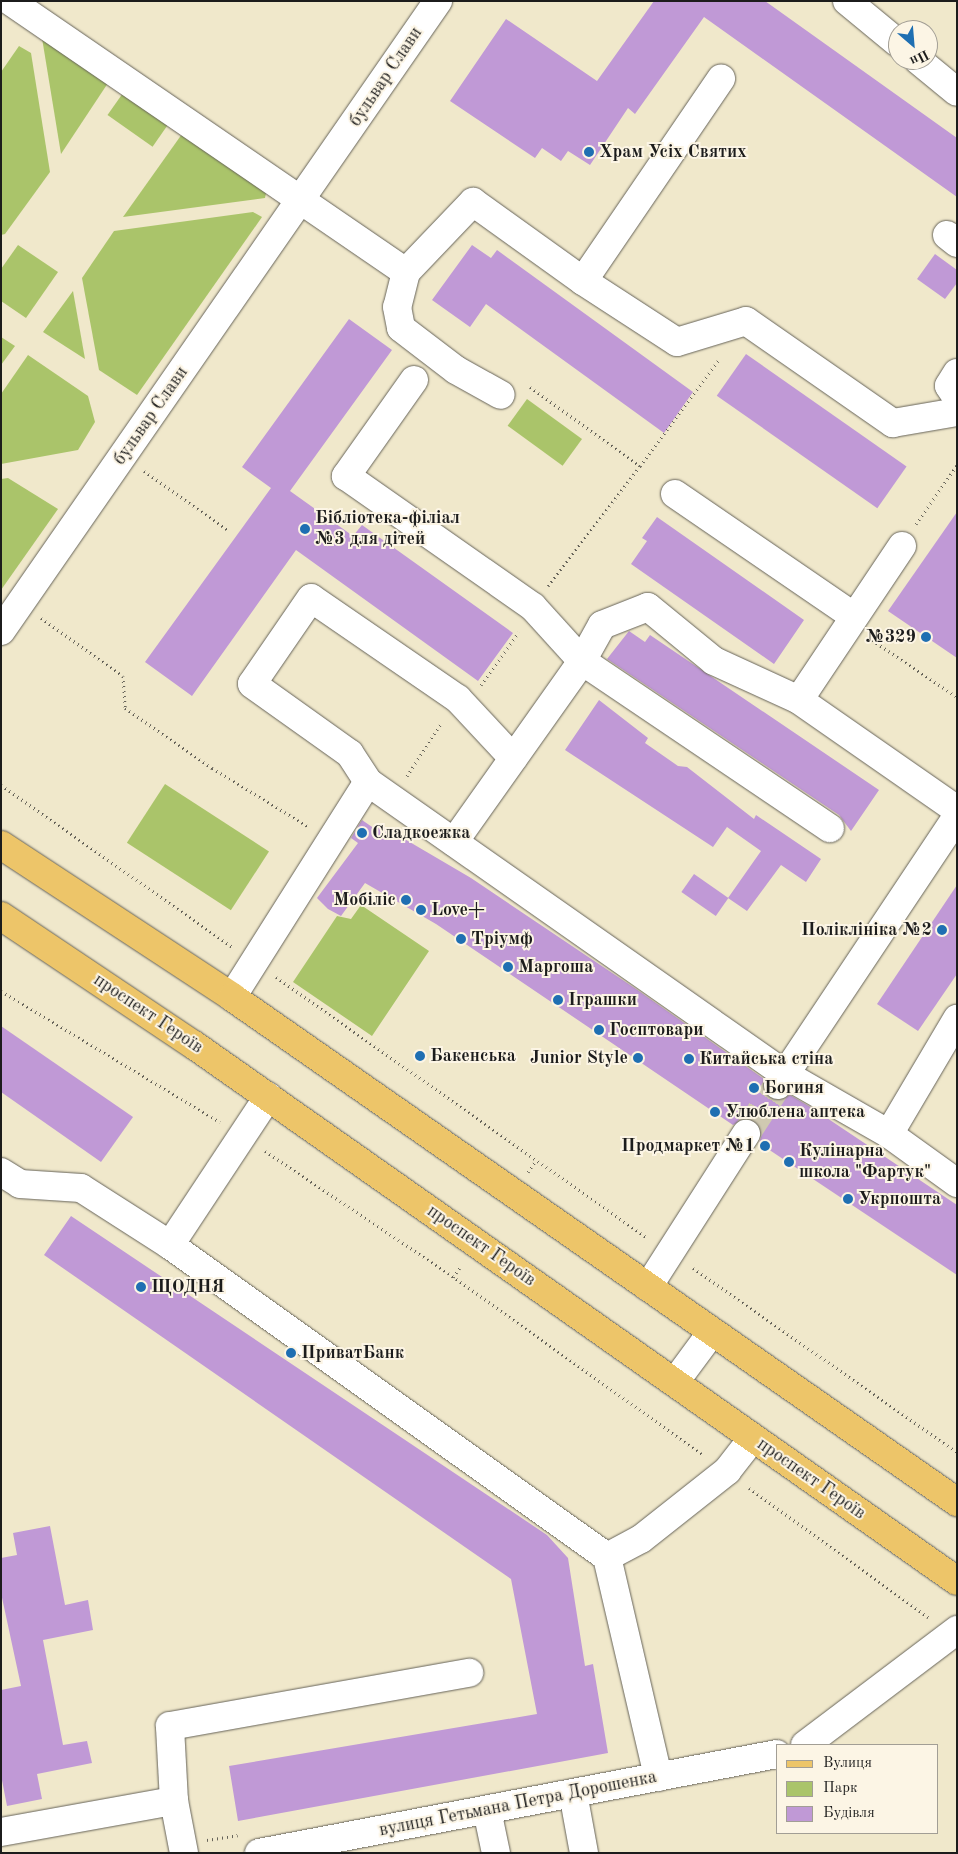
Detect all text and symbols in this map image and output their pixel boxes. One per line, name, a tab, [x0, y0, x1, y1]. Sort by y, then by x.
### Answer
north arrow	[888, 20, 938, 70]
street label: бульвар Слави	[345, 23, 427, 131]
text: Пн	[908, 47, 931, 68]
place label: Храм Усіх Святих	[599, 141, 747, 163]
marker: Храм Усіх Святих	[583, 146, 595, 158]
street label: бульвар Слави	[109, 363, 193, 469]
place label: Бібліотека-філіал №3 для дітей	[315, 508, 460, 550]
marker: Бібліотека-філіал №3 для дітей	[299, 523, 311, 535]
place label: №329	[865, 626, 916, 648]
marker: №329	[920, 631, 932, 643]
place label: Сладкоежка	[372, 822, 470, 844]
marker: Сладкоежка	[356, 827, 368, 839]
place label: Мобіліс	[333, 889, 396, 911]
marker: Мобіліс	[400, 894, 412, 906]
place label: Love+	[431, 899, 485, 921]
marker: Love+	[415, 904, 427, 916]
place label: Поліклініка №2	[801, 919, 932, 941]
marker: Поліклініка №2	[936, 924, 948, 936]
place label: Тріумф	[471, 928, 533, 950]
marker: Тріумф	[455, 933, 467, 945]
place label: Маргоша	[518, 956, 593, 978]
marker: Маргоша	[502, 961, 514, 973]
street label: проспект Героїв	[89, 969, 207, 1059]
place label: Іграшки	[568, 989, 637, 1011]
marker: Іграшки	[552, 994, 564, 1006]
place label: Госптовари	[609, 1019, 704, 1041]
marker: Госптовари	[593, 1024, 605, 1036]
place label: Бакенська	[430, 1045, 516, 1067]
place label: Junior Style	[530, 1047, 628, 1069]
place label: Китайська стіна	[699, 1048, 833, 1070]
marker: Бакенська	[414, 1050, 426, 1062]
marker: Junior Style	[632, 1052, 644, 1064]
marker: Китайська стіна	[683, 1053, 695, 1065]
place label: Богиня	[764, 1077, 824, 1099]
marker: Богиня	[748, 1082, 760, 1094]
place label: Улюблена аптека	[725, 1101, 865, 1123]
marker: Улюблена аптека	[709, 1106, 721, 1118]
place label: Продмаркет №1	[621, 1135, 755, 1157]
marker: Продмаркет №1	[759, 1140, 771, 1152]
place label: Кулінарна школа "Фартук"	[799, 1141, 931, 1184]
marker: Кулінарна школа "Фартук"	[783, 1156, 795, 1168]
place label: Укрпошта	[858, 1188, 941, 1210]
marker: Укрпошта	[842, 1193, 854, 1205]
street label: проспект Героїв	[423, 1201, 539, 1291]
place label: ЩОДНЯ	[151, 1276, 225, 1298]
marker: ЩОДНЯ	[135, 1281, 147, 1293]
place label: ПриватБанк	[301, 1342, 404, 1364]
marker: ПриватБанк	[285, 1347, 297, 1359]
street label: проспект Героїв	[753, 1434, 869, 1524]
legend	[776, 1744, 938, 1834]
text: Вулиця	[823, 1756, 872, 1771]
street label: вулиця Гетьмана Петра Дорошенка	[377, 1766, 659, 1842]
text: Парк	[823, 1781, 858, 1796]
text: Будівля	[823, 1806, 875, 1821]

